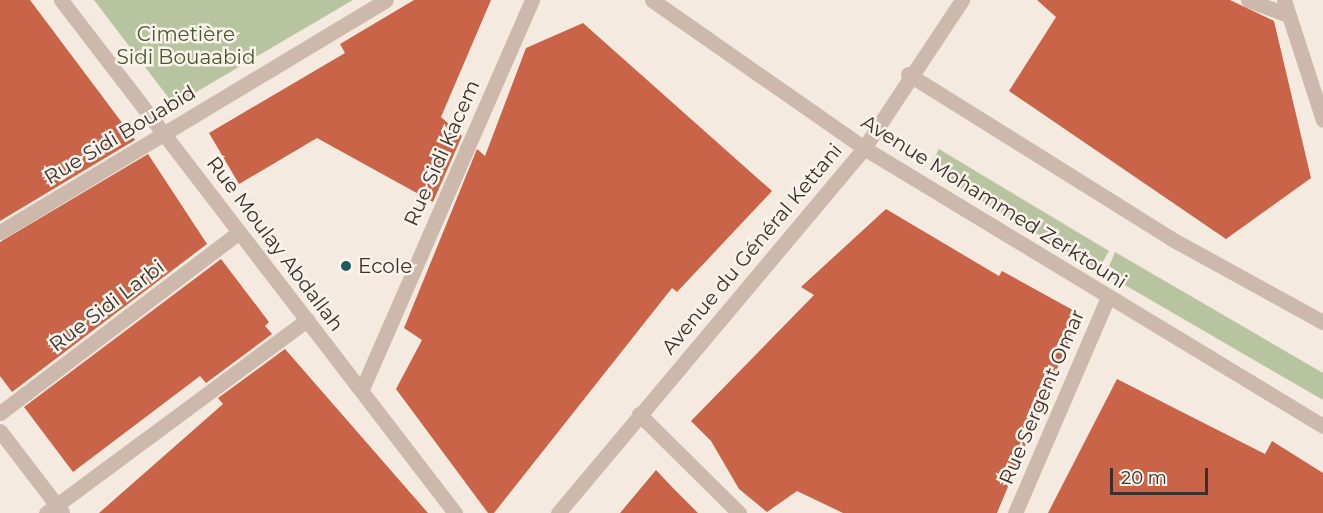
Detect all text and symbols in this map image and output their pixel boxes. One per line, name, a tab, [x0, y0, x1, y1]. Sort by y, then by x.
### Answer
park label: Cimetière Sidi Bouaabid	[116, 22, 256, 69]
street label: Rue Sidi Kacem	[399, 76, 485, 230]
street label: Rue Sidi Bouabid	[40, 80, 200, 190]
street label: Avenue Mohammed Zerktouni	[857, 110, 1131, 294]
street label: Avenue du Général Kettani	[657, 139, 847, 359]
street label: Rue Moulay Abdallah	[201, 152, 349, 336]
place label: Ecole	[358, 254, 412, 278]
street label: Rue Sidi Larbi	[45, 255, 169, 357]
marker: Ecole	[339, 259, 353, 273]
street label: Rue Sergent Omar	[994, 306, 1090, 488]
scale bar	[1113, 456, 1210, 494]
text: 20 m	[1121, 467, 1167, 489]

